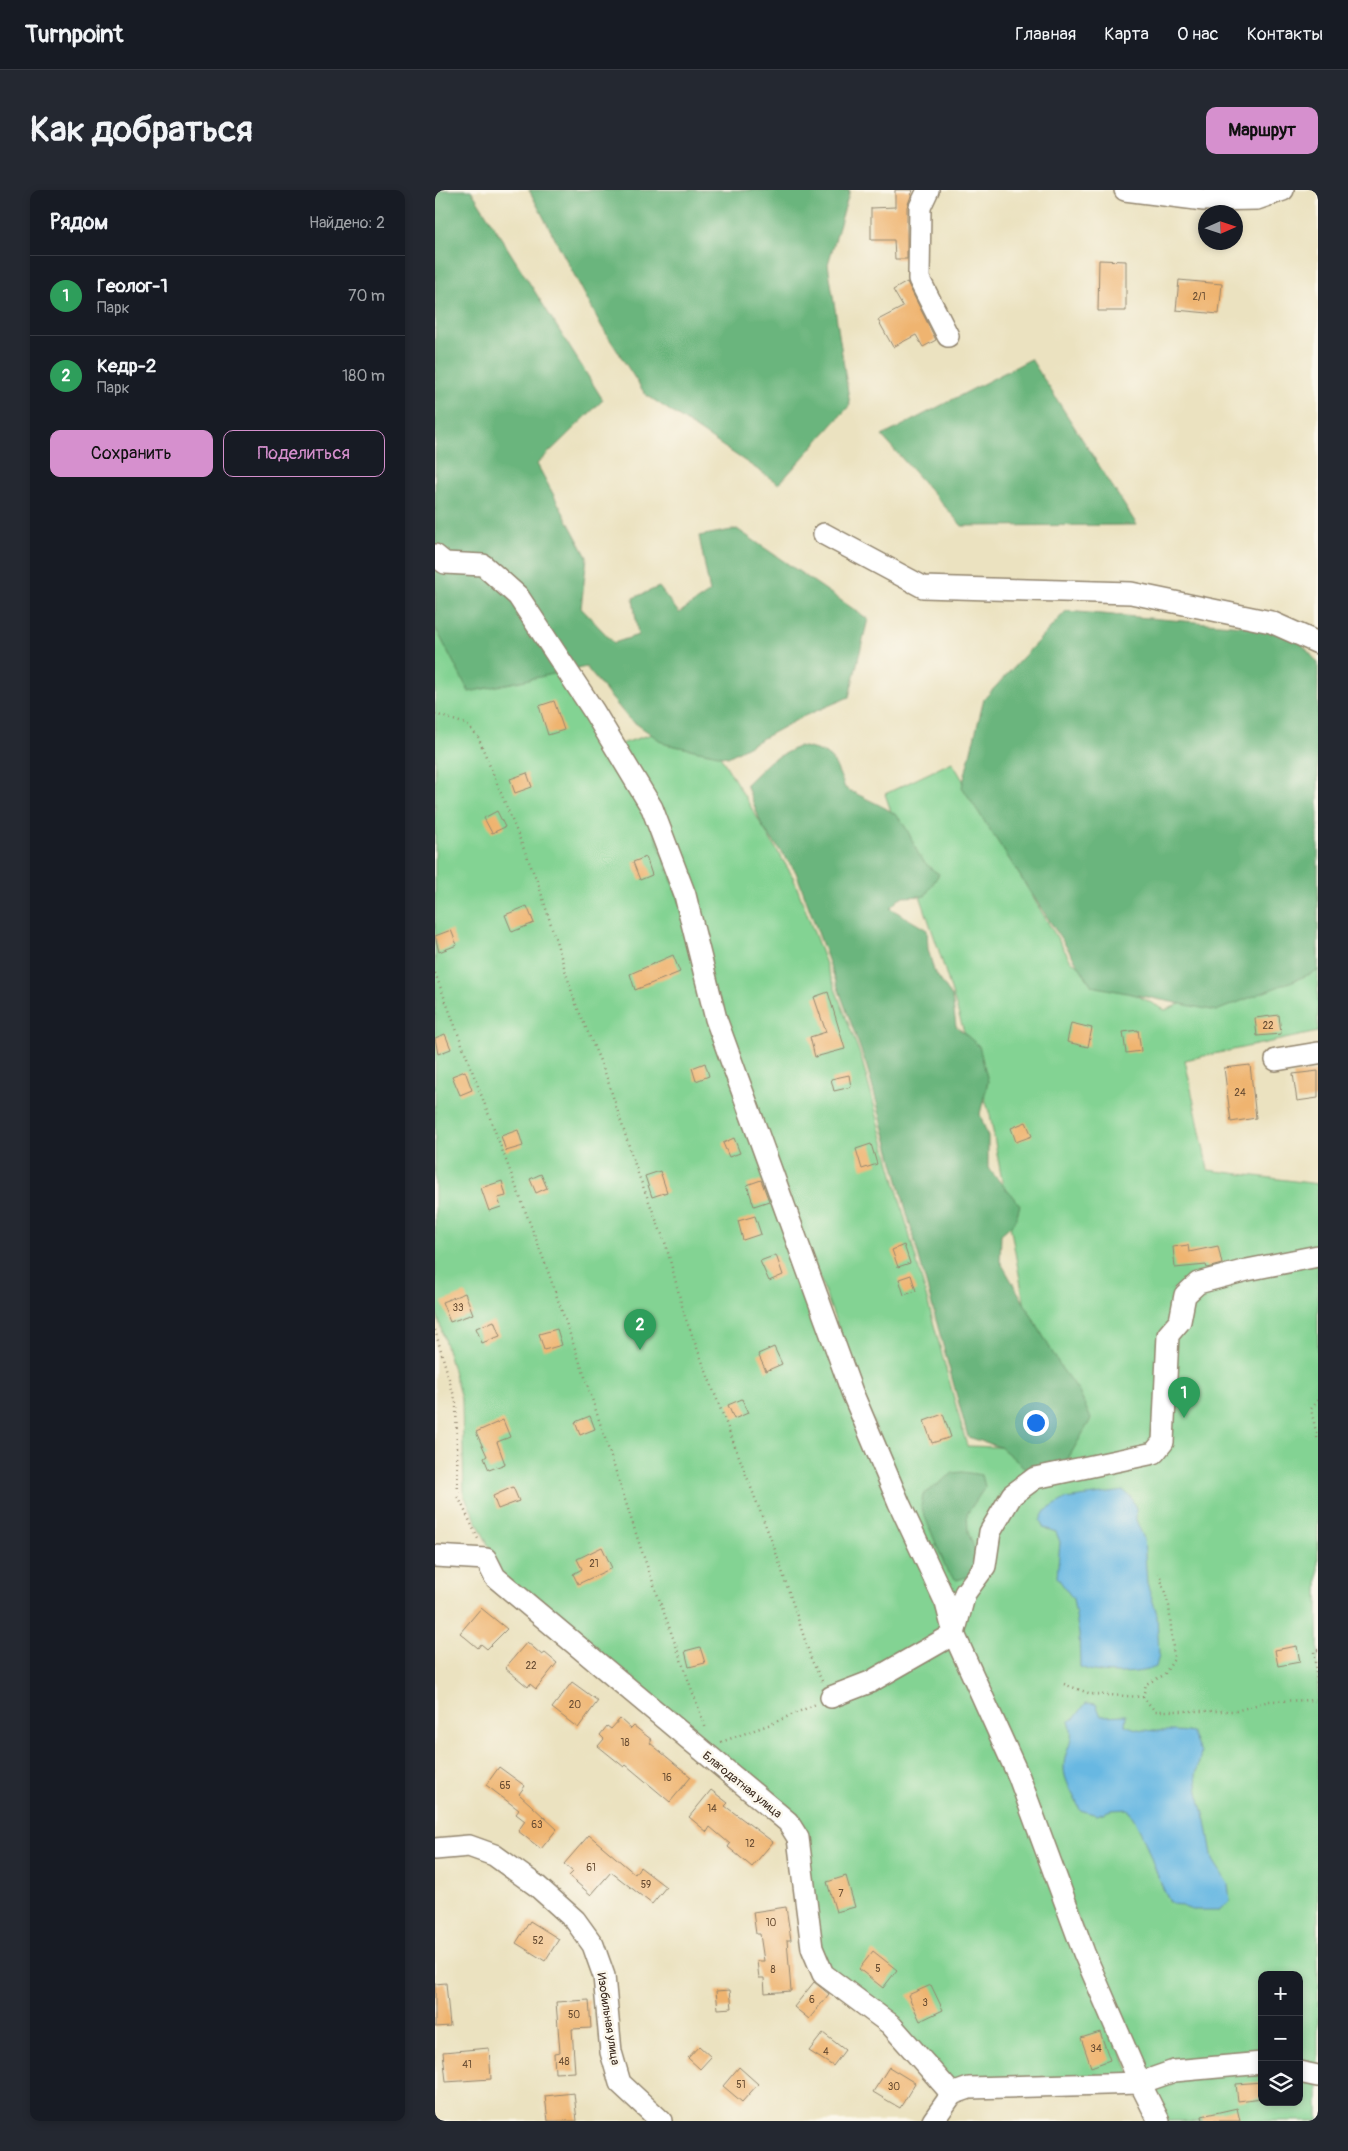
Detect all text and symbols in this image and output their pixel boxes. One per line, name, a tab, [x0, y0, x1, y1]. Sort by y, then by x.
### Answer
text: Turnpoint	[25, 20, 123, 49]
text: Главная	[1015, 23, 1076, 46]
text: Карта	[1104, 23, 1149, 46]
text: О нас	[1177, 23, 1219, 46]
text: Контакты	[1247, 23, 1323, 46]
button: Маршрут	[1206, 107, 1318, 154]
text: Как добраться	[30, 108, 253, 152]
north arrow	[1198, 205, 1243, 250]
text: Рядом	[50, 209, 108, 236]
text: Найдено: 2	[309, 213, 385, 233]
text: Геолог-1	[97, 274, 168, 298]
text: 1	[63, 286, 69, 306]
text: 70 m	[348, 286, 385, 306]
house number: 2/1	[1192, 291, 1206, 303]
text: Парк	[97, 298, 130, 318]
text: Кедр-2	[97, 354, 156, 378]
text: 2	[62, 366, 70, 386]
text: 180 m	[342, 366, 385, 386]
text: Парк	[97, 378, 130, 398]
button: Сохранить	[50, 430, 213, 477]
button: Поделиться	[223, 430, 385, 477]
house number: 22	[1262, 1020, 1274, 1032]
house number: 24	[1234, 1087, 1246, 1099]
house number: 33	[452, 1302, 464, 1314]
pin: 2	[624, 1309, 656, 1350]
pin: 1	[1168, 1377, 1200, 1418]
your location	[1023, 1410, 1049, 1436]
house number: 21	[589, 1558, 599, 1570]
house number: 22	[525, 1660, 537, 1672]
house number: 20	[569, 1699, 581, 1711]
house number: 18	[621, 1737, 629, 1749]
street label: Благодатная улица	[699, 1748, 785, 1822]
house number: 16	[662, 1772, 672, 1784]
house number: 65	[499, 1780, 511, 1792]
house number: 14	[707, 1803, 717, 1815]
house number: 63	[531, 1819, 543, 1831]
house number: 12	[745, 1838, 755, 1850]
house number: 61	[586, 1862, 596, 1874]
house number: 59	[641, 1879, 651, 1891]
house number: 7	[838, 1888, 844, 1900]
house number: 10	[766, 1917, 777, 1929]
house number: 52	[532, 1935, 544, 1947]
house number: 5	[875, 1963, 881, 1975]
house number: 8	[770, 1964, 776, 1976]
map controls	[1258, 1971, 1303, 2106]
button: +	[1258, 1971, 1303, 2016]
street label: Изобильная улица	[593, 1972, 623, 2067]
house number: 6	[809, 1994, 815, 2006]
house number: 3	[922, 1997, 928, 2009]
house number: 50	[568, 2009, 580, 2021]
button: −	[1258, 2016, 1303, 2061]
house number: 34	[1090, 2043, 1102, 2055]
house number: 4	[823, 2046, 829, 2058]
house number: 48	[559, 2056, 569, 2068]
house number: 41	[462, 2059, 472, 2071]
button: layers	[1258, 2061, 1303, 2106]
house number: 51	[736, 2079, 746, 2091]
house number: 30	[888, 2081, 900, 2093]

